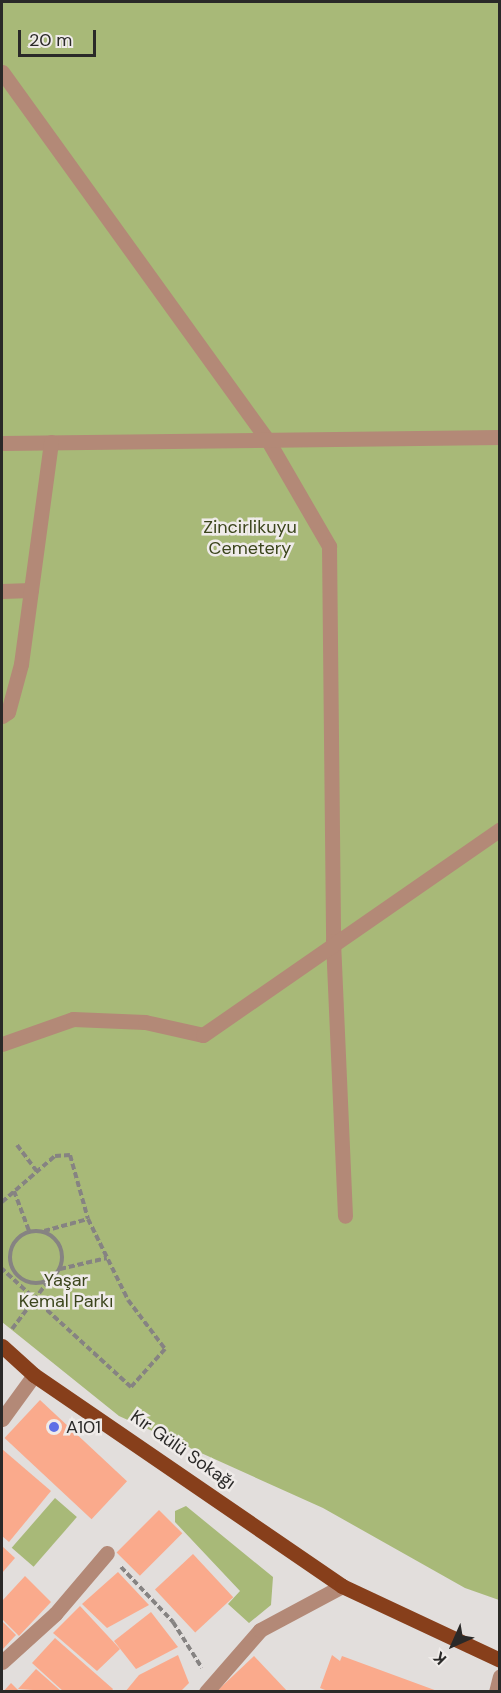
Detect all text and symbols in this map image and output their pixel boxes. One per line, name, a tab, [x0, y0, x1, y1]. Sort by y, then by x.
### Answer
scale bar	[21, 18, 99, 56]
text: 20 m	[29, 28, 72, 52]
park label: Zincirlikuyu Cemetery	[203, 517, 297, 560]
park label: Yaşar Kemal Parkı	[19, 1270, 113, 1312]
street label: Kır Gülü Sokağı	[126, 1406, 240, 1494]
place label: A101	[66, 1416, 101, 1438]
marker: A101	[47, 1420, 61, 1434]
north arrow	[423, 1615, 483, 1675]
text: K	[429, 1647, 451, 1669]

